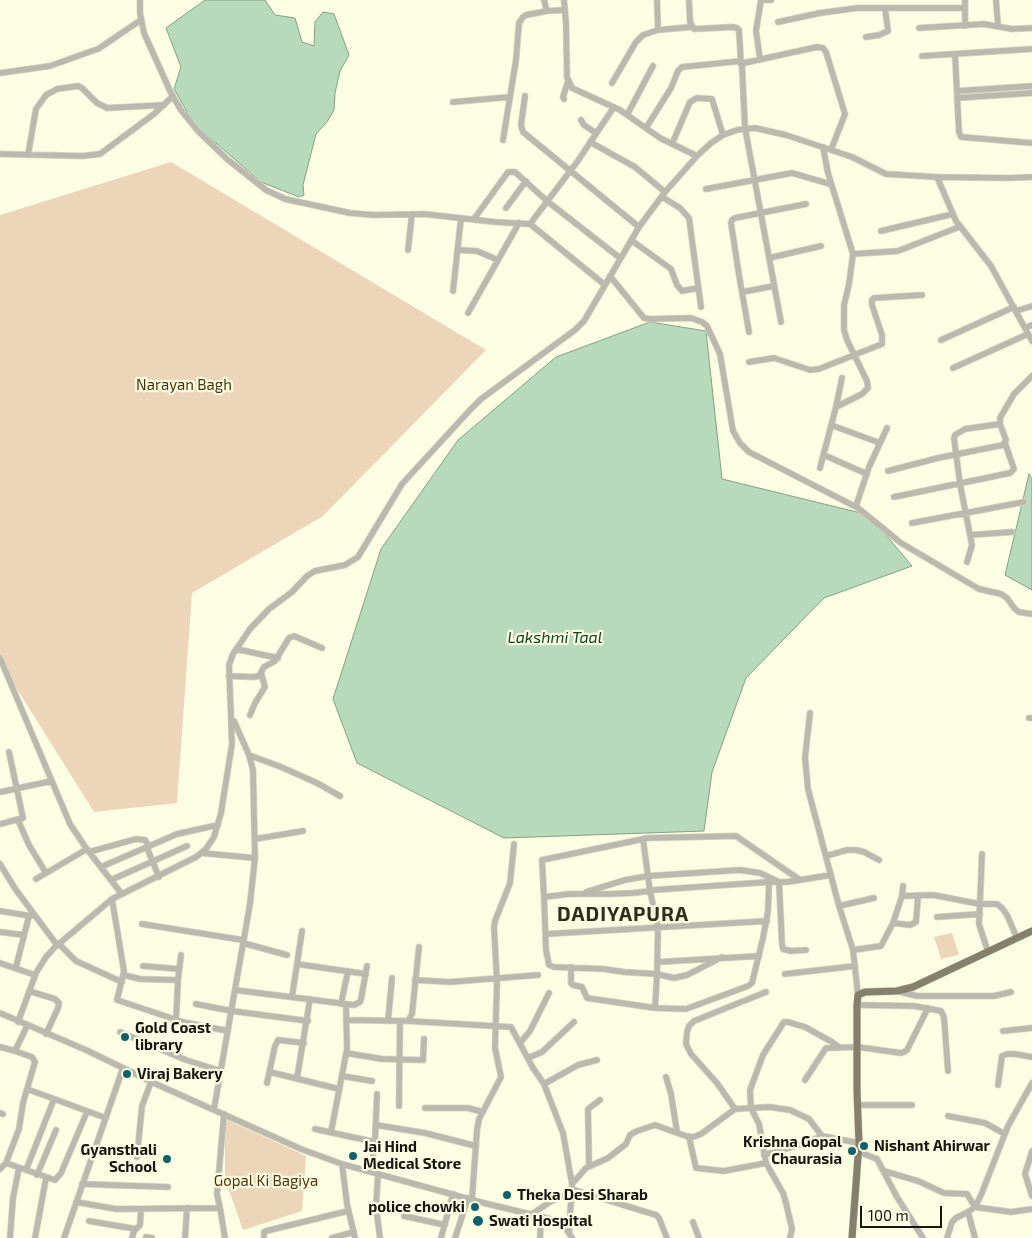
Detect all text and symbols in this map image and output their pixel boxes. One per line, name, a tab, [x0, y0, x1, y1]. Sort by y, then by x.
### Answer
park label: Narayan Bagh	[136, 376, 232, 394]
water label: Lakshmi Taal	[508, 628, 602, 648]
district label: DADIYAPURA	[556, 902, 690, 926]
place label: Gold Coast library	[135, 1019, 211, 1054]
marker: Gold Coast library	[119, 1031, 131, 1043]
place label: Viraj Bakery	[137, 1065, 223, 1083]
marker: Viraj Bakery	[121, 1068, 133, 1080]
place label: Krishna Gopal Chaurasia	[743, 1133, 842, 1168]
place label: Nishant Ahirwar	[874, 1137, 990, 1155]
place label: Jai Hind Medical Store	[363, 1138, 461, 1173]
marker: Nishant Ahirwar	[858, 1140, 870, 1152]
place label: Gyansthali School	[81, 1141, 157, 1176]
marker: Krishna Gopal Chaurasia	[846, 1145, 858, 1157]
marker: Jai Hind Medical Store	[347, 1150, 359, 1162]
marker: Gyansthali School	[161, 1153, 173, 1165]
park label: Gopal Ki Bagiya	[214, 1172, 318, 1190]
place label: Theka Desi Sharab	[517, 1186, 648, 1204]
marker: Theka Desi Sharab	[501, 1189, 513, 1201]
scale bar	[862, 1196, 944, 1228]
place label: police chowki	[368, 1198, 465, 1216]
marker: police chowki	[469, 1201, 481, 1213]
text: 100 m	[868, 1206, 909, 1224]
place label: Swati Hospital	[489, 1212, 592, 1230]
marker: Swati Hospital	[471, 1214, 485, 1228]

